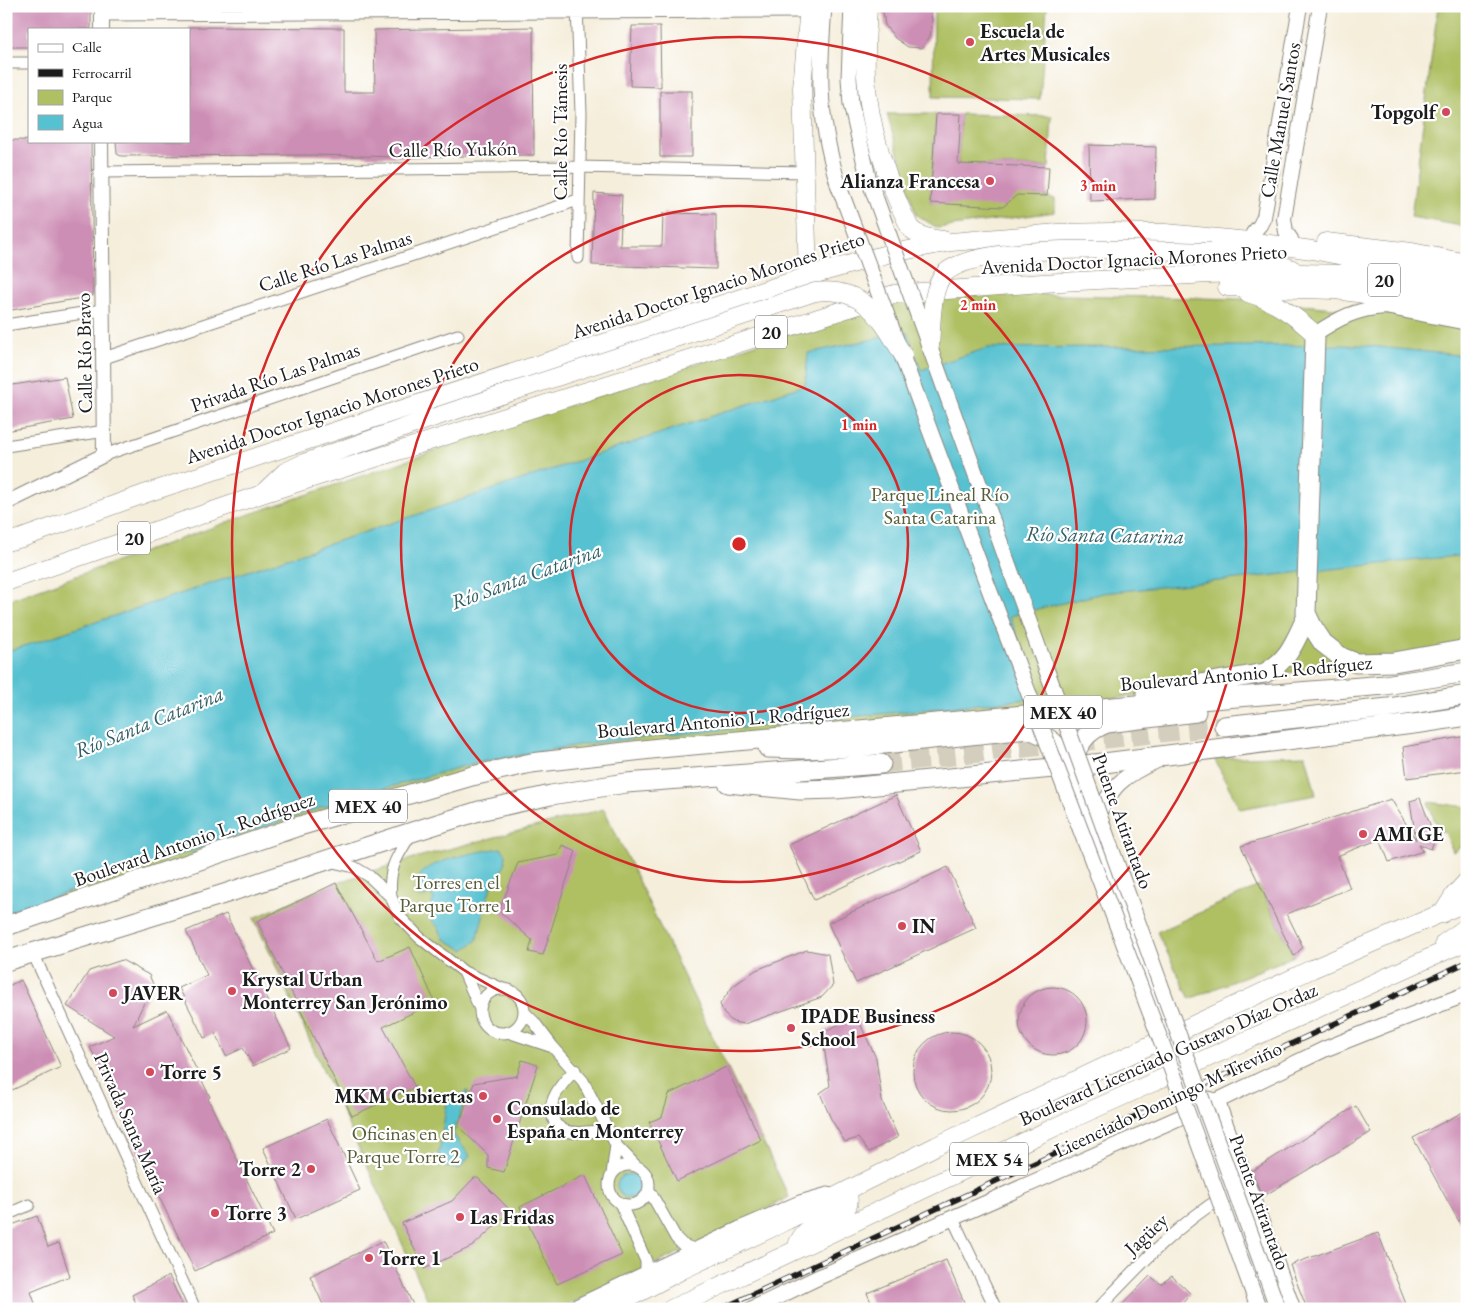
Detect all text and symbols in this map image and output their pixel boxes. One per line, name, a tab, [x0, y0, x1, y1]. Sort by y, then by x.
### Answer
place label: Escuela de Artes Musicales	[979, 18, 1110, 67]
legend	[28, 28, 190, 142]
marker: Escuela de Artes Musicales	[964, 36, 976, 48]
text: Calle	[72, 37, 102, 56]
street label: Calle Manuel Santos	[1254, 40, 1306, 200]
text: Ferrocarril	[72, 63, 132, 82]
street label: Calle Río Támesis	[547, 63, 573, 201]
text: Parque	[72, 87, 112, 106]
place label: Topgolf	[1370, 99, 1439, 125]
marker: Topgolf	[1440, 106, 1452, 118]
text: Agua	[71, 113, 103, 132]
street label: Calle Río Yukón	[388, 135, 518, 163]
place label: Alianza Francesa	[839, 168, 980, 194]
marker: Alianza Francesa	[984, 175, 996, 187]
text: 3 min	[1080, 176, 1117, 195]
street label: Calle Río Las Palmas	[255, 224, 415, 298]
street label: Avenida Doctor Ignacio Morones Prieto	[567, 225, 868, 345]
street label: Avenida Doctor Ignacio Morones Prieto	[979, 238, 1288, 280]
road number: 20	[1368, 264, 1400, 296]
street label: Calle Río Bravo	[70, 292, 98, 414]
text: 2 min	[960, 295, 997, 314]
road number: 20	[755, 316, 787, 348]
street label: Privada Río Las Palmas	[187, 336, 363, 418]
street label: Avenida Doctor Ignacio Morones Prieto	[181, 350, 482, 470]
text: 1 min	[841, 415, 878, 434]
park label: Parque Lineal Río Santa Catarina	[871, 481, 1009, 530]
water label: Río Santa Catarina	[1026, 520, 1185, 549]
road number: 20	[118, 522, 150, 554]
centre of rings	[730, 535, 748, 553]
water label: Río Santa Catarina	[447, 536, 605, 615]
street label: Boulevard Antonio L. Rodríguez	[1119, 649, 1373, 697]
water label: Río Santa Catarina	[70, 679, 227, 764]
street label: Boulevard Antonio L. Rodríguez	[596, 696, 850, 744]
road number: MEX 40	[1024, 696, 1102, 729]
street label: Puente Atirantado	[1086, 750, 1160, 893]
street label: Boulevard Antonio L. Rodríguez	[70, 785, 318, 892]
road number: MEX 40	[329, 789, 407, 822]
place label: AMI GE	[1372, 821, 1444, 847]
marker: AMI GE	[1357, 828, 1369, 840]
park label: Torres en el Parque Torre 1	[399, 869, 513, 918]
place label: IN	[912, 913, 935, 939]
marker: IN	[896, 920, 908, 932]
place label: Krystal Urban Monterrey San Jerónimo	[242, 966, 448, 1015]
street label: Boulevard Licenciado Gustavo Díaz Ordaz	[1015, 976, 1322, 1132]
place label: JAVER	[121, 980, 184, 1006]
marker: Krystal Urban Monterrey San Jerónimo	[226, 985, 238, 997]
marker: JAVER	[107, 987, 119, 999]
place label: IPADE Business School	[801, 1003, 935, 1052]
marker: IPADE Business School	[785, 1022, 797, 1034]
street label: Licenciado Domingo M Treviño	[1050, 1035, 1286, 1163]
street label: Privada Santa María	[88, 1048, 174, 1198]
place label: Torre 5	[160, 1059, 222, 1085]
marker: Torre 5	[144, 1066, 156, 1078]
place label: MKM Cubiertas	[335, 1083, 473, 1109]
marker: MKM Cubiertas	[477, 1090, 489, 1102]
place label: Consulado de España en Monterrey	[507, 1095, 684, 1144]
marker: Consulado de España en Monterrey	[491, 1113, 503, 1125]
park label: Oficinas en el Parque Torre 2	[346, 1120, 460, 1169]
street label: Puente Atirantado	[1223, 1131, 1297, 1274]
road number: MEX 54	[950, 1142, 1028, 1176]
place label: Torre 2	[239, 1156, 301, 1182]
marker: Torre 2	[305, 1163, 317, 1175]
place label: Torre 3	[225, 1200, 287, 1226]
place label: Las Fridas	[470, 1204, 554, 1230]
marker: Torre 3	[209, 1207, 221, 1219]
street label: Jagüey	[1117, 1207, 1174, 1262]
marker: Las Fridas	[454, 1211, 466, 1223]
place label: Torre 1	[379, 1245, 441, 1271]
marker: Torre 1	[363, 1252, 375, 1264]

